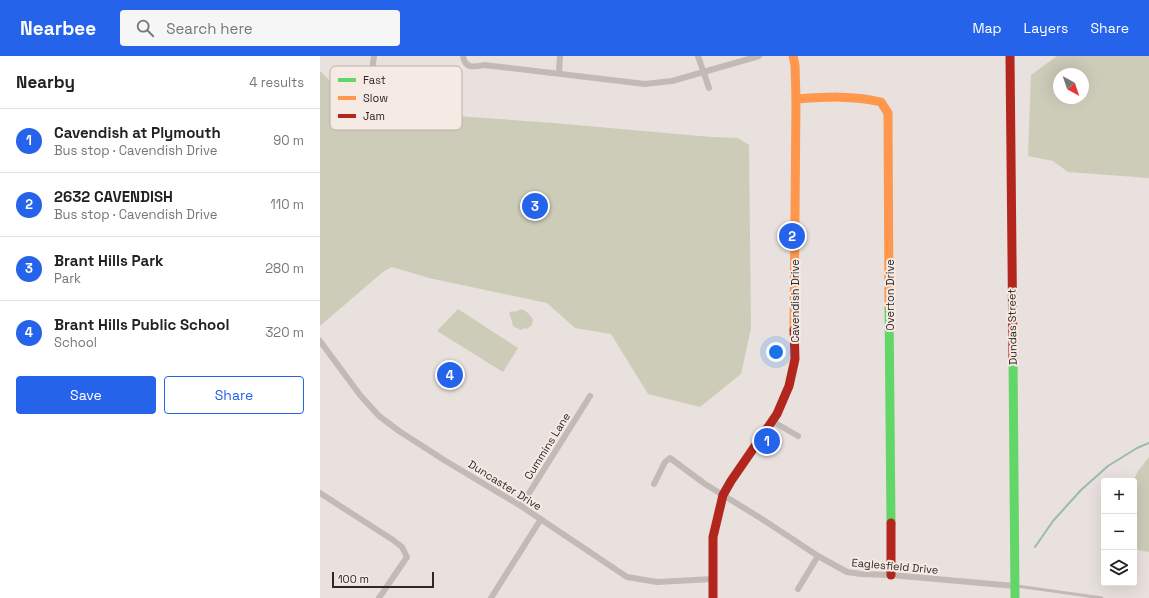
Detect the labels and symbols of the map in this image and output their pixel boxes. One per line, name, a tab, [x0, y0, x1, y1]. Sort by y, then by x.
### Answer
legend	[330, 66, 462, 130]
north arrow	[1053, 68, 1089, 104]
text: Fast	[363, 73, 386, 87]
text: Slow	[363, 91, 388, 105]
text: Jam	[363, 109, 385, 123]
pin: 3	[522, 191, 548, 221]
pin: 2	[779, 221, 805, 251]
street label: Cavendish Drive	[788, 259, 802, 343]
street label: Overton Drive	[883, 259, 897, 331]
street label: Dundas Street	[1004, 289, 1020, 365]
your location	[766, 342, 786, 362]
pin: 4	[437, 360, 463, 390]
street label: Cummins Lane	[521, 410, 573, 482]
pin: 1	[754, 426, 780, 456]
street label: Duncaster Drive	[466, 457, 544, 513]
street label: Eaglesfield Drive	[851, 555, 939, 577]
scale bar	[332, 570, 434, 589]

